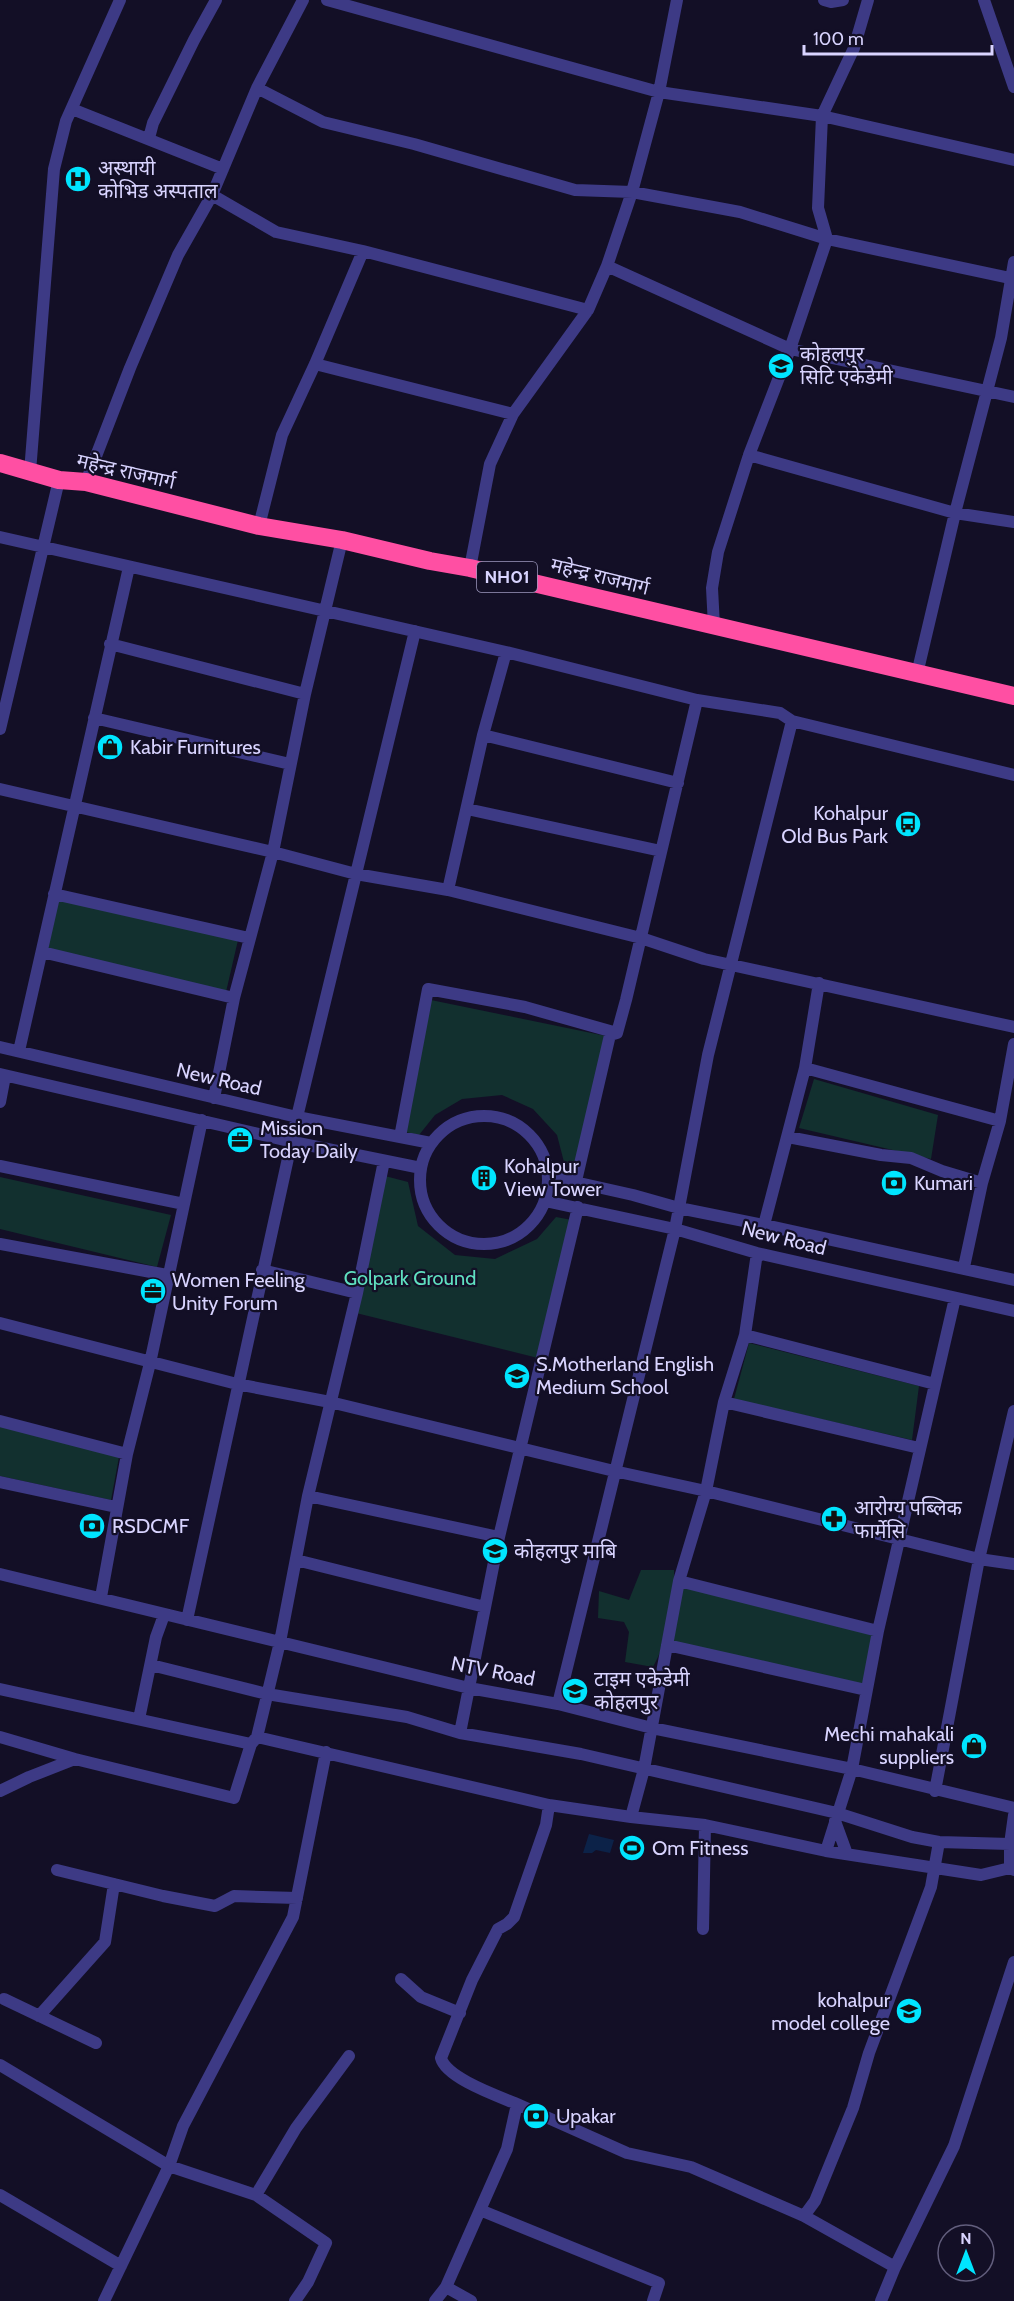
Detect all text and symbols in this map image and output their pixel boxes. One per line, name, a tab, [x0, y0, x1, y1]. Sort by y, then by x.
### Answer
scale bar	[804, 18, 992, 56]
text: 100 m	[813, 28, 864, 50]
place label: अस्थायी कोभिड अस्पताल	[98, 156, 218, 203]
hospital icon: अस्थायी कोभिड अस्पताल	[63, 164, 93, 194]
place label: कोहलपुर सिटि एकेडेमी	[800, 342, 894, 389]
school or university icon: कोहलपुर सिटि एकेडेमी	[766, 351, 796, 381]
street label: महेन्द्र राजमार्ग	[74, 448, 179, 494]
street label: महेन्द्र राजमार्ग	[548, 552, 653, 600]
road number: NH01	[477, 562, 537, 592]
shop icon: Kabir Furnitures	[95, 732, 125, 762]
place label: Kabir Furnitures	[130, 735, 261, 759]
place label: Kohalpur Old Bus Park	[781, 801, 889, 848]
bus stop icon: Kohalpur Old Bus Park	[893, 809, 923, 839]
street label: New Road	[174, 1058, 264, 1100]
place label: Mission Today Daily	[260, 1116, 358, 1163]
office icon: Mission Today Daily	[225, 1125, 255, 1155]
place label: Kohalpur View Tower	[504, 1154, 602, 1201]
building icon: Kohalpur View Tower	[469, 1163, 499, 1193]
bank icon: Kumari	[879, 1168, 909, 1198]
place label: Kumari	[914, 1171, 973, 1195]
street label: New Road	[739, 1216, 829, 1260]
park label: Golpark Ground	[344, 1266, 476, 1290]
place label: Women Feeling Unity Forum	[172, 1268, 306, 1315]
office icon: Women Feeling Unity Forum	[138, 1276, 168, 1306]
place label: S.Motherland English Medium School	[536, 1352, 714, 1399]
school or university icon: S.Motherland English Medium School	[502, 1361, 532, 1391]
place label: आरोग्य पब्लिक फार्मेसि	[854, 1496, 963, 1543]
pharmacy icon: आरोग्य पब्लिक फार्मेसि	[819, 1504, 849, 1534]
bank icon: RSDCMF	[77, 1511, 107, 1541]
place label: RSDCMF	[112, 1514, 190, 1538]
school or university icon: कोहलपुर माबि	[480, 1536, 510, 1566]
place label: कोहलपुर माबि	[514, 1539, 617, 1564]
street label: NTV Road	[449, 1651, 537, 1691]
place label: टाइम एकेडेमी कोहलपुर	[594, 1667, 691, 1715]
school or university icon: टाइम एकेडेमी कोहलपुर	[560, 1676, 590, 1706]
place label: Mechi mahakali suppliers	[824, 1722, 954, 1769]
shop icon: Mechi mahakali suppliers	[959, 1731, 989, 1761]
sports icon: Om Fitness	[617, 1833, 647, 1863]
place label: Om Fitness	[652, 1836, 749, 1860]
place label: kohalpur model college	[771, 1988, 891, 2035]
school or university icon: kohalpur model college	[894, 1996, 924, 2026]
bank icon: Upakar	[521, 2101, 551, 2131]
place label: Upakar	[556, 2104, 616, 2128]
north arrow	[936, 2223, 996, 2283]
text: N	[960, 2229, 972, 2248]

